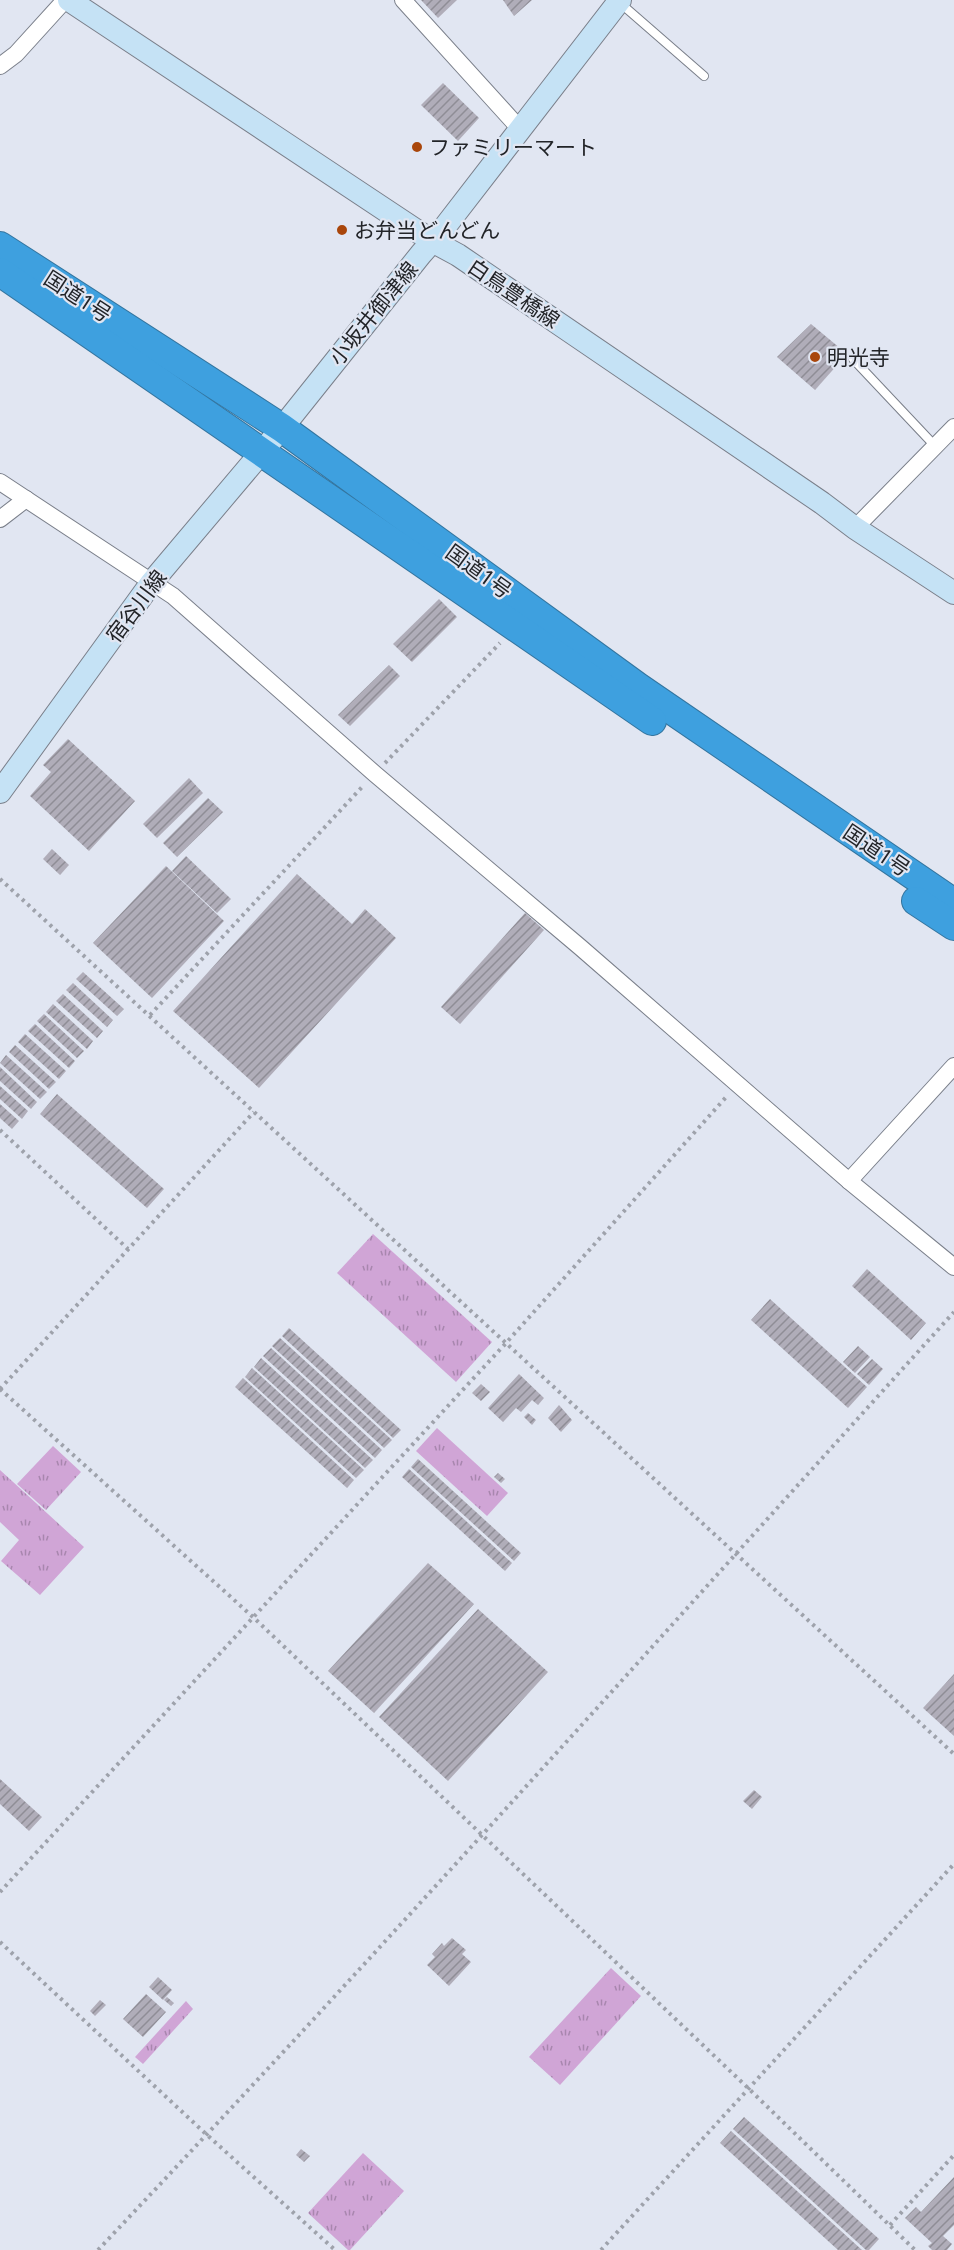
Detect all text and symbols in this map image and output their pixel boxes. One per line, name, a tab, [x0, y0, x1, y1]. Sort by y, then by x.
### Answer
place label: ファミリーマート	[429, 133, 597, 161]
marker: ファミリーマート	[410, 140, 424, 154]
place label: お弁当どんどん	[354, 216, 500, 244]
marker: お弁当どんどん	[335, 223, 349, 237]
street label: 白鳥豊橋線	[463, 252, 565, 334]
street label: 小坂井御津線	[322, 255, 424, 371]
street label: 国道1号	[39, 264, 117, 328]
place label: 明光寺	[827, 343, 890, 371]
marker: 明光寺	[808, 350, 822, 364]
street label: 国道1号	[440, 538, 518, 604]
street label: 宿谷川線	[100, 564, 172, 648]
street label: 国道1号	[838, 817, 916, 883]

